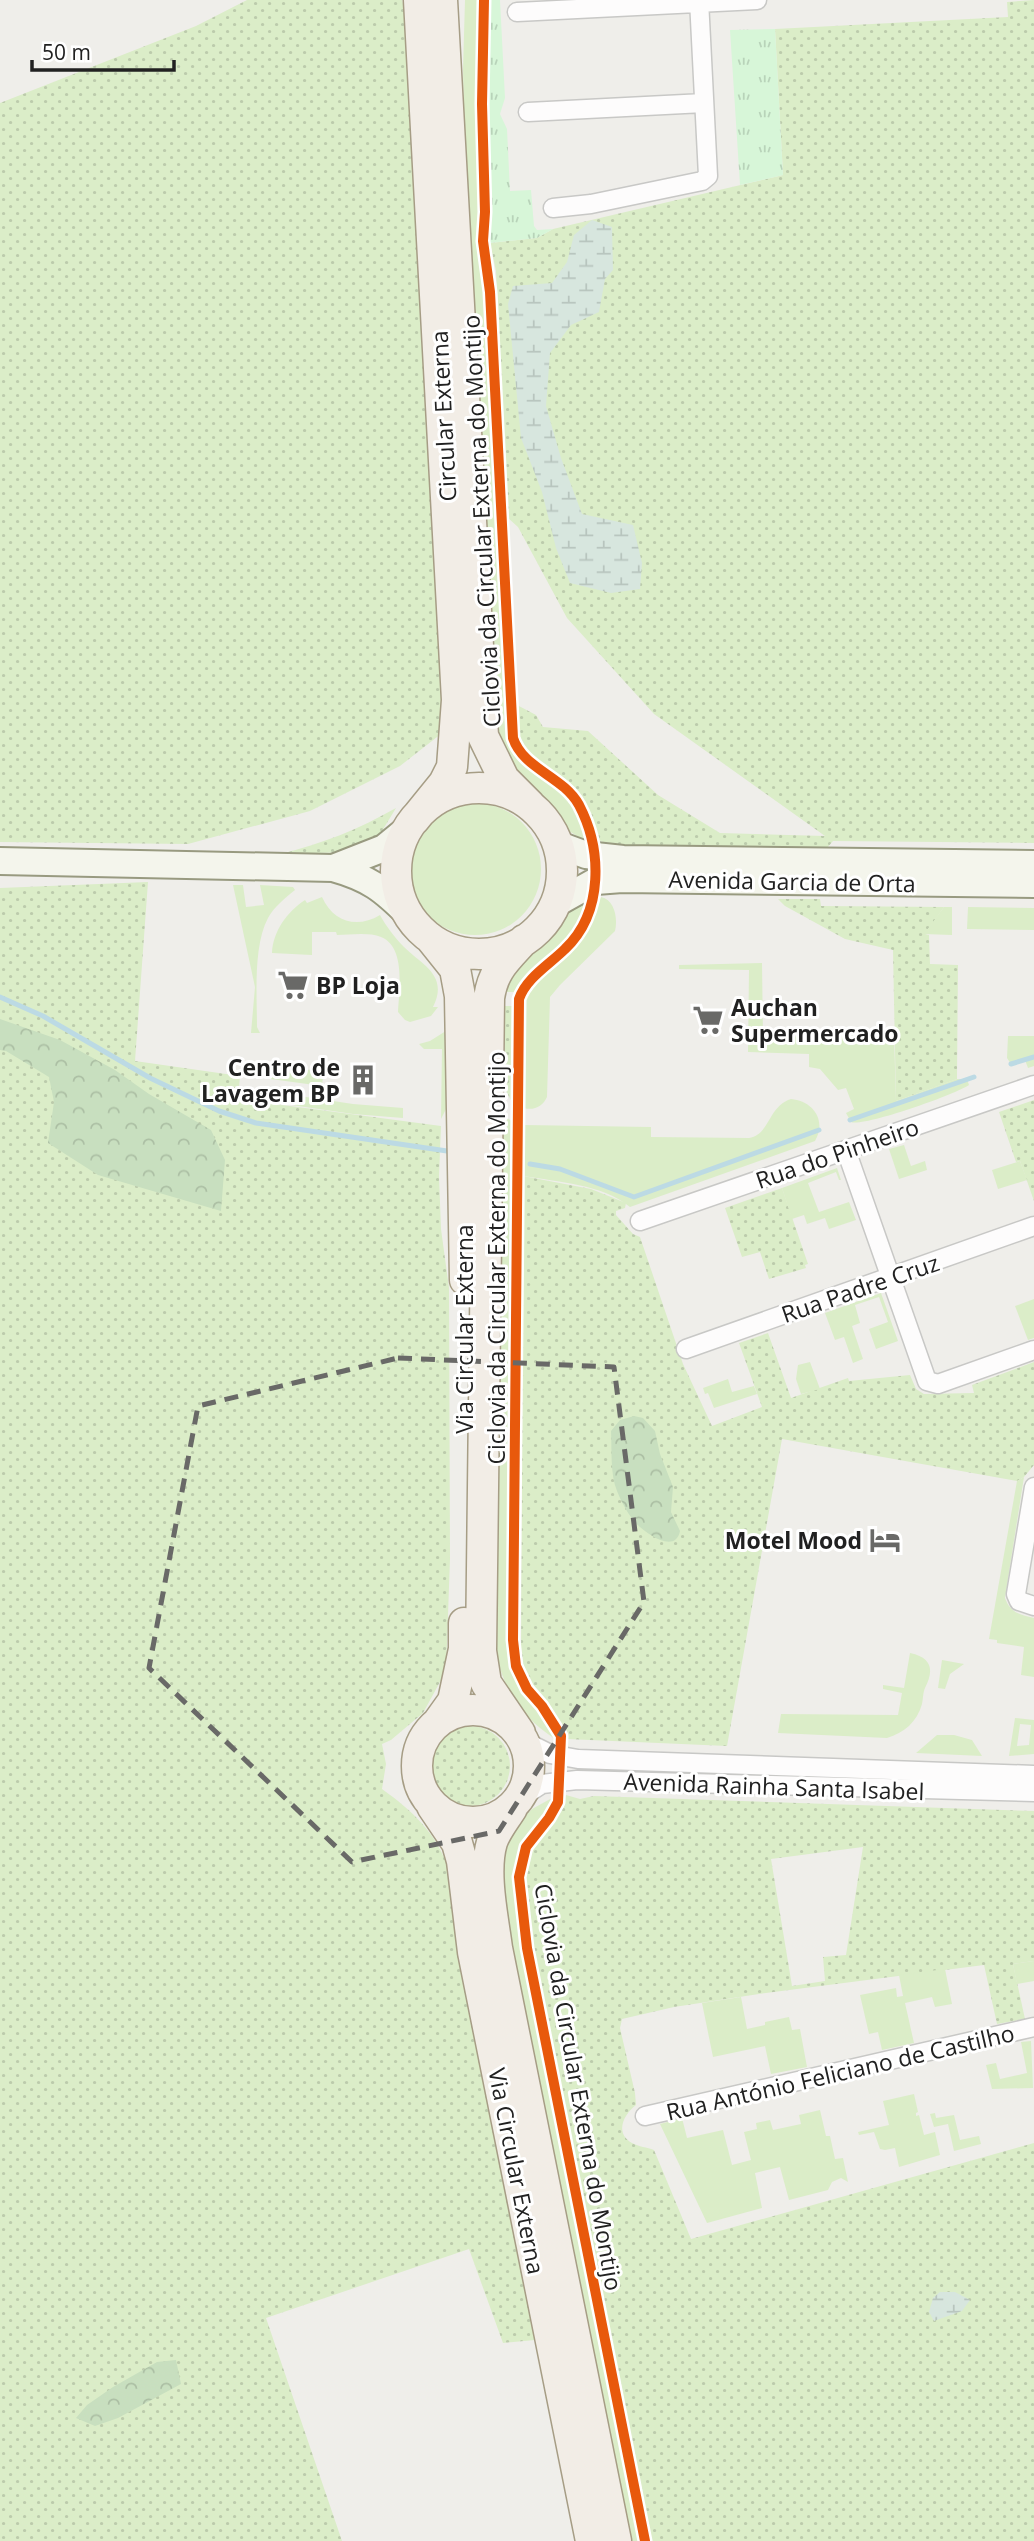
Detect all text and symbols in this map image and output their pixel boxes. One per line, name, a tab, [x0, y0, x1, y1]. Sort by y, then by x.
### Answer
scale bar	[32, 28, 173, 72]
text: 50 m	[42, 38, 91, 66]
street label: Ciclovia da Circular Externa do Montijo	[454, 314, 508, 728]
street label: Circular Externa	[423, 330, 463, 502]
street label: Avenida Garcia de Orta	[668, 863, 916, 899]
supermarket icon: BP Loja	[276, 968, 310, 1002]
place label: BP Loja	[316, 969, 400, 1001]
place label: Auchan Supermercado	[731, 991, 899, 1049]
supermarket icon: Auchan Supermercado	[691, 1003, 725, 1037]
place label: Centro de Lavagem BP	[201, 1051, 340, 1109]
street label: Ciclovia da Circular Externa do Montijo	[480, 1052, 512, 1464]
building icon: Centro de Lavagem BP	[346, 1063, 380, 1097]
street label: Rua do Pinheiro	[751, 1110, 923, 1196]
street label: Via Circular Externa	[448, 1224, 480, 1434]
street label: Rua Padre Cruz	[777, 1246, 943, 1330]
hotel icon: Motel Mood	[868, 1523, 902, 1557]
place label: Motel Mood	[725, 1524, 862, 1556]
street label: Avenida Rainha Santa Isabel	[623, 1765, 925, 1807]
street label: Ciclovia da Circular Externa do Montijo	[527, 1881, 631, 2293]
street label: Rua António Feliciano de Castilho	[663, 2016, 1017, 2128]
street label: Via Circular Externa	[481, 2065, 553, 2277]

